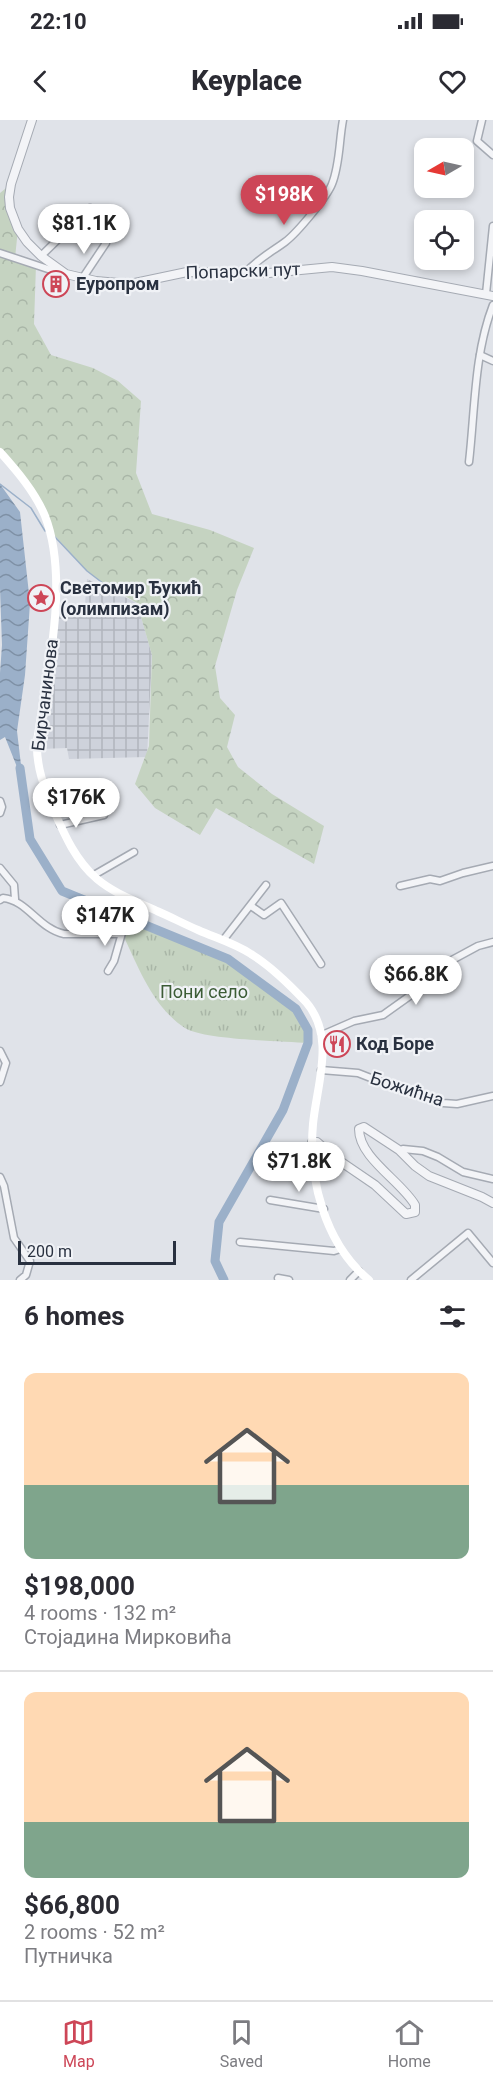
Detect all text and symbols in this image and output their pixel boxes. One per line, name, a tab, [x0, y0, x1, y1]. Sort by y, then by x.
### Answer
text: 22:10	[30, 9, 87, 34]
icon: back	[24, 65, 57, 98]
text: Keyplace	[191, 65, 302, 97]
icon: heart	[436, 65, 469, 98]
north arrow	[414, 138, 474, 198]
map controls	[414, 138, 474, 270]
pin: $198K	[242, 175, 326, 226]
text: $198K	[255, 182, 313, 206]
pin: $81.1K	[35, 204, 133, 255]
button: locate	[414, 210, 474, 270]
text: $81.1K	[52, 211, 116, 235]
street label: Попарски пут	[185, 258, 301, 283]
building icon: Еуропром	[41, 269, 71, 299]
place label: Еуропром	[76, 273, 159, 294]
place label: Светомир Ђукић (олимпизам)	[60, 577, 201, 620]
place icon: Светомир Ђукић (олимпизам)	[26, 583, 56, 613]
street label: Бирчанинова	[27, 638, 62, 752]
pin: $176K	[34, 778, 118, 829]
text: $176K	[47, 785, 105, 809]
pin: $147K	[63, 896, 147, 947]
text: $147K	[76, 903, 134, 927]
pin: $66.8K	[367, 955, 465, 1006]
text: $66.8K	[384, 962, 448, 986]
park label: Пони село	[160, 981, 248, 1002]
restaurant icon: Код Боре	[322, 1029, 352, 1059]
place label: Код Боре	[356, 1033, 434, 1054]
street label: Божићна	[368, 1067, 447, 1110]
pin: $71.8K	[250, 1142, 348, 1193]
text: $71.8K	[267, 1149, 331, 1173]
scale bar	[18, 1238, 176, 1266]
text: 200 m	[27, 1242, 72, 1261]
icon: filters	[436, 1300, 469, 1333]
text: 6 homes	[24, 1301, 125, 1331]
icon: home	[193, 1412, 301, 1520]
text: $198,000	[24, 1571, 135, 1601]
text: 4 rooms · 132 m²	[24, 1601, 176, 1625]
text: Стојадина Мирковића	[24, 1625, 232, 1649]
icon: home	[193, 1731, 301, 1839]
text: $66,800	[24, 1890, 120, 1920]
text: 2 rooms · 52 m²	[24, 1920, 165, 1944]
text: Путничка	[24, 1944, 113, 1968]
tab: Map	[62, 2016, 95, 2071]
tab: Saved	[220, 2016, 263, 2071]
tab: Home	[388, 2016, 431, 2071]

